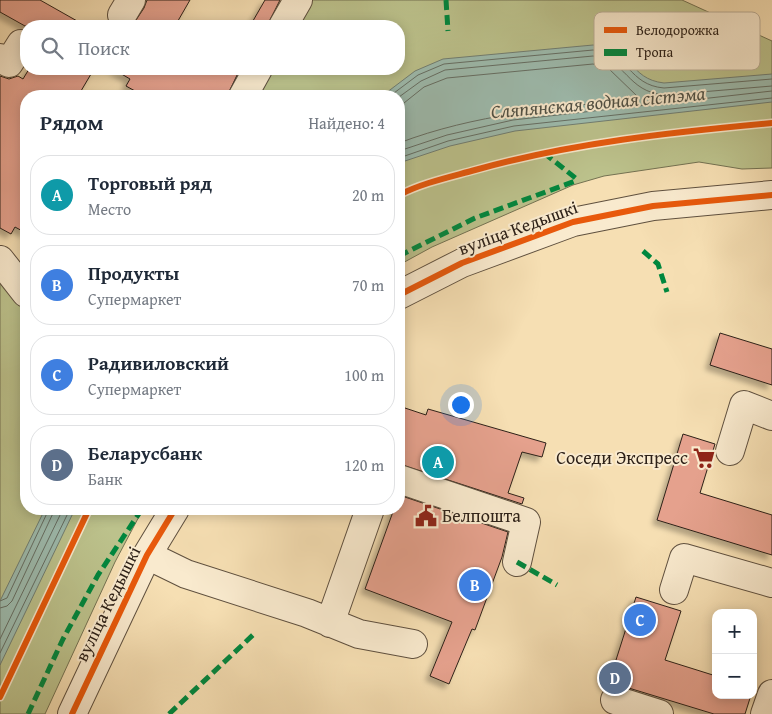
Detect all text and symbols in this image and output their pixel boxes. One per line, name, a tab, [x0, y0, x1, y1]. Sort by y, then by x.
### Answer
legend	[594, 12, 760, 70]
search box	[20, 20, 405, 75]
text: Велодорожка	[636, 20, 719, 40]
icon: search	[38, 34, 66, 62]
text: Поиск	[78, 34, 130, 62]
text: Тропа	[636, 42, 673, 62]
water label: Сляпянская водная сістэма	[490, 79, 707, 125]
text: Рядом	[40, 107, 103, 138]
text: Найдено: 4	[308, 111, 385, 135]
text: Торговый ряд	[88, 169, 212, 197]
text: A	[52, 183, 62, 207]
text: 20 m	[352, 183, 384, 207]
street label: вуліца Кедышкі	[454, 193, 581, 262]
text: Место	[88, 197, 131, 221]
text: Продукты	[88, 259, 179, 287]
text: B	[52, 273, 62, 297]
text: 70 m	[352, 273, 384, 297]
text: Супермаркет	[88, 287, 181, 311]
text: Радивиловский	[88, 349, 229, 377]
text: C	[52, 363, 62, 387]
text: 100 m	[344, 363, 384, 387]
text: Супермаркет	[88, 377, 181, 401]
your location	[448, 392, 474, 418]
text: Беларусбанк	[88, 439, 202, 467]
pin: A	[422, 443, 454, 481]
place label: Соседи Экспресс	[556, 444, 688, 471]
supermarket icon: Соседи Экспресс	[691, 445, 717, 471]
text: D	[52, 453, 62, 477]
text: 120 m	[344, 453, 384, 477]
text: Банк	[88, 467, 122, 491]
place label: Белпошта	[442, 502, 521, 529]
public building icon: Белпошта	[413, 503, 439, 529]
street label: вуліца Кедышкі	[68, 541, 147, 666]
pin: B	[459, 566, 491, 604]
pin: C	[624, 601, 656, 639]
map controls	[712, 609, 757, 699]
button: +	[712, 609, 757, 654]
button: −	[712, 654, 757, 699]
pin: D	[599, 659, 631, 697]

